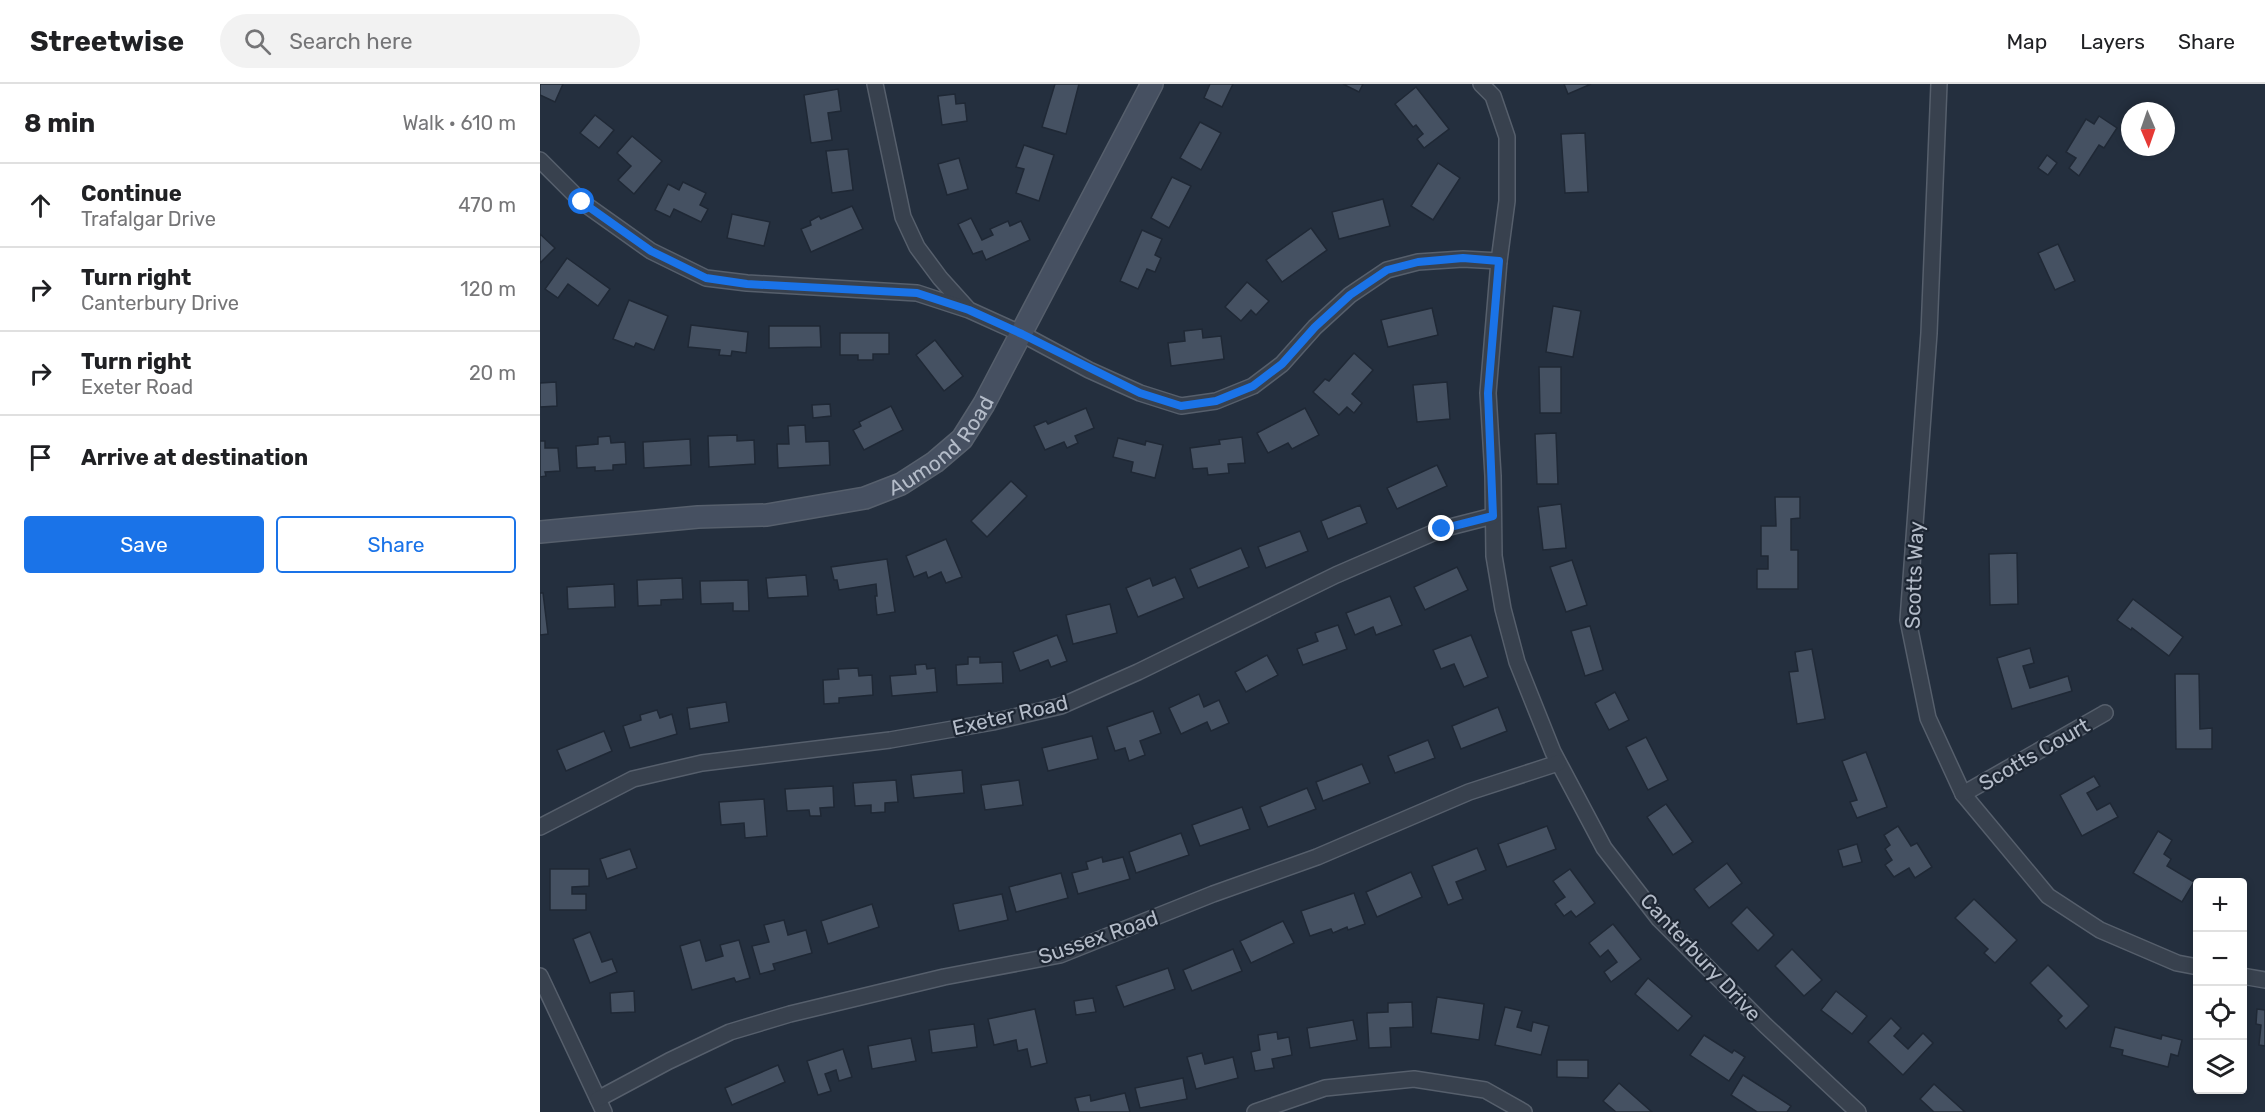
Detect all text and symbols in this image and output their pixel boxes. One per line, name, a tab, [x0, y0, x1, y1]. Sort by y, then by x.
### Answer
search box	[220, 14, 640, 68]
text: Streetwise	[30, 25, 184, 58]
icon: search	[241, 25, 274, 58]
text: Search here	[289, 28, 413, 55]
text: Map	[2006, 29, 2047, 54]
text: Layers	[2080, 29, 2145, 54]
text: Share	[2178, 29, 2235, 54]
north arrow	[2121, 102, 2175, 156]
text: 8 min	[24, 108, 95, 139]
text: Walk · 610 m	[402, 111, 516, 135]
text: Continue	[81, 180, 182, 207]
route start	[568, 188, 594, 214]
icon: ahead	[24, 189, 57, 222]
text: 470 m	[458, 193, 516, 217]
text: Trafalgar Drive	[81, 207, 216, 231]
text: Turn right	[81, 264, 191, 291]
icon: right	[24, 273, 57, 306]
text: 120 m	[460, 277, 516, 301]
text: Canterbury Drive	[81, 291, 239, 315]
text: Turn right	[81, 348, 191, 375]
icon: right	[24, 357, 57, 390]
text: 20 m	[469, 361, 516, 385]
text: Exeter Road	[81, 375, 193, 399]
street label: Aumond Road	[885, 391, 999, 500]
icon: arrive	[24, 441, 57, 474]
text: Arrive at destination	[81, 444, 308, 471]
route end	[1428, 515, 1454, 541]
button: Save	[24, 516, 264, 573]
button: Share	[276, 516, 516, 573]
street label: Scotts Way	[1900, 520, 1928, 629]
street label: Exeter Road	[950, 690, 1070, 740]
street label: Scotts Court	[1974, 712, 2094, 796]
map controls	[2193, 878, 2247, 1094]
button: +	[2193, 878, 2247, 932]
street label: Canterbury Drive	[1635, 888, 1767, 1026]
street label: Sussex Road	[1035, 905, 1161, 969]
button: −	[2193, 932, 2247, 986]
button: locate	[2193, 986, 2247, 1040]
button: layers	[2193, 1040, 2247, 1094]

